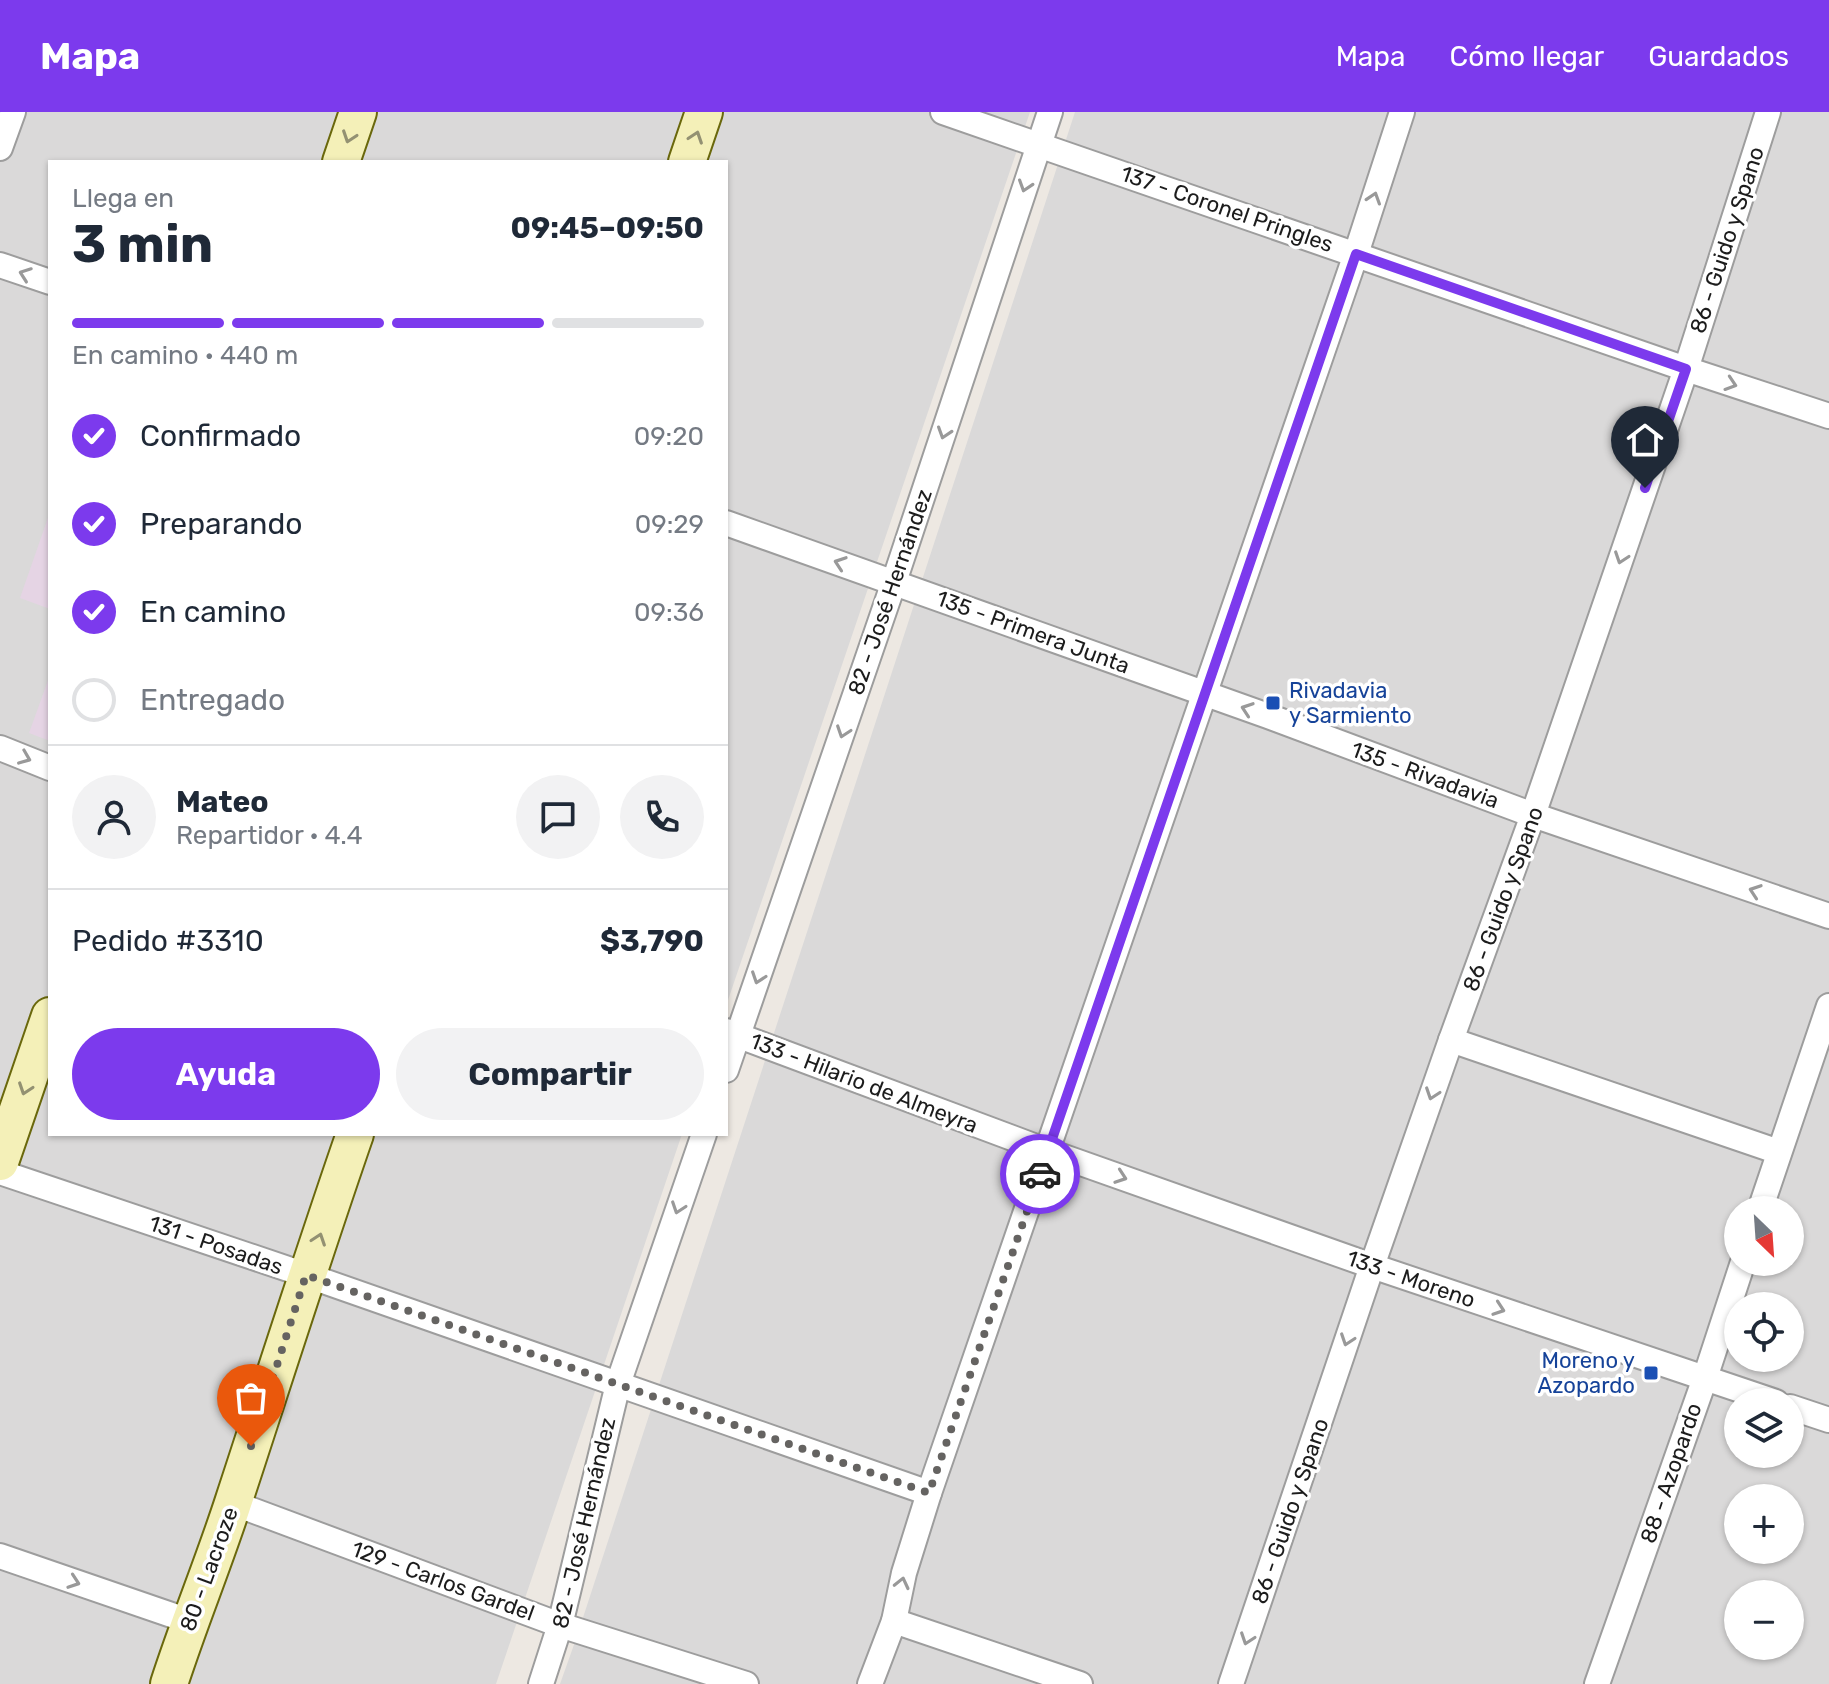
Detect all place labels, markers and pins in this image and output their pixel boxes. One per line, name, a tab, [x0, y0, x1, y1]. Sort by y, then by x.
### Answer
pin	[1611, 406, 1679, 488]
place label: Rivadavia y Sarmiento	[1289, 677, 1412, 729]
marker: Rivadavia y Sarmiento	[1264, 694, 1282, 712]
place label: Moreno y Azopardo	[1537, 1347, 1635, 1399]
pin	[217, 1364, 285, 1446]
marker: Moreno y Azopardo	[1642, 1364, 1660, 1382]

